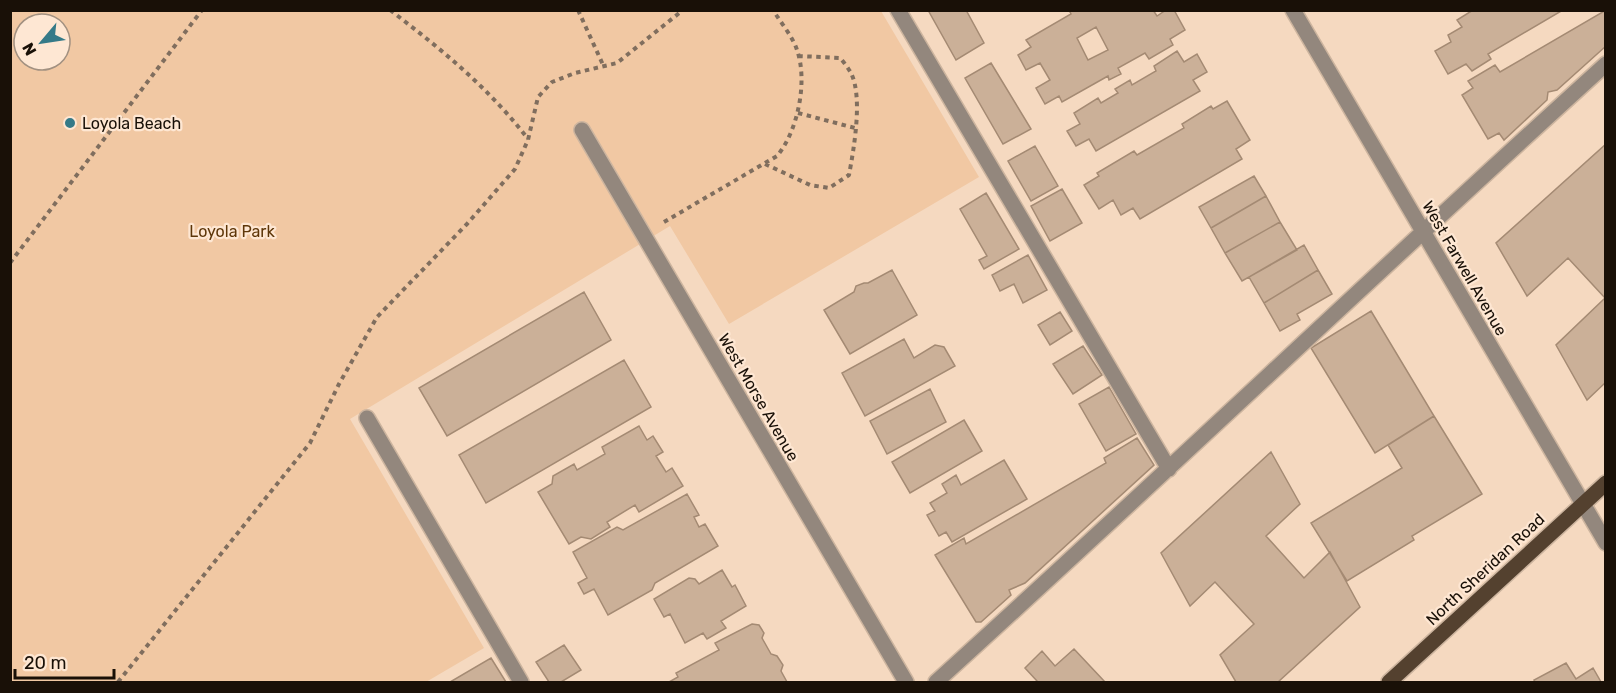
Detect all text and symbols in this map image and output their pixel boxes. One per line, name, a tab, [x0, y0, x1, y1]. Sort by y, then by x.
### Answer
north arrow	[12, 12, 72, 72]
text: N	[18, 39, 40, 59]
place label: Loyola Beach	[82, 114, 181, 133]
marker: Loyola Beach	[63, 116, 77, 130]
street label: West Farwell Avenue	[1418, 197, 1511, 339]
park label: Loyola Park	[189, 222, 275, 241]
street label: West Morse Avenue	[714, 330, 803, 465]
street label: North Sheridan Road	[1422, 510, 1548, 629]
scale bar	[15, 642, 114, 680]
text: 20 m	[24, 652, 66, 674]

